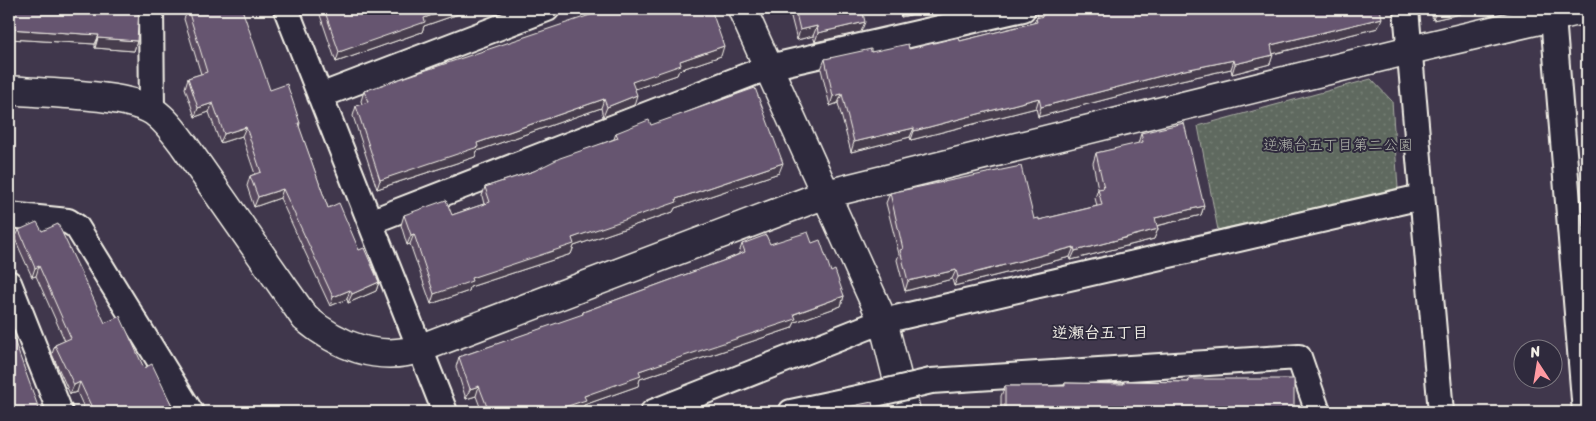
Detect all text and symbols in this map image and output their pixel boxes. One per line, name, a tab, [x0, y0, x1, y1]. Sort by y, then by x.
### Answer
park label: 逆瀬台五丁目第二公園	[1263, 132, 1413, 158]
district label: 逆瀬台五丁目	[1052, 318, 1148, 347]
north arrow	[1514, 338, 1564, 388]
text: N	[1527, 338, 1543, 365]

